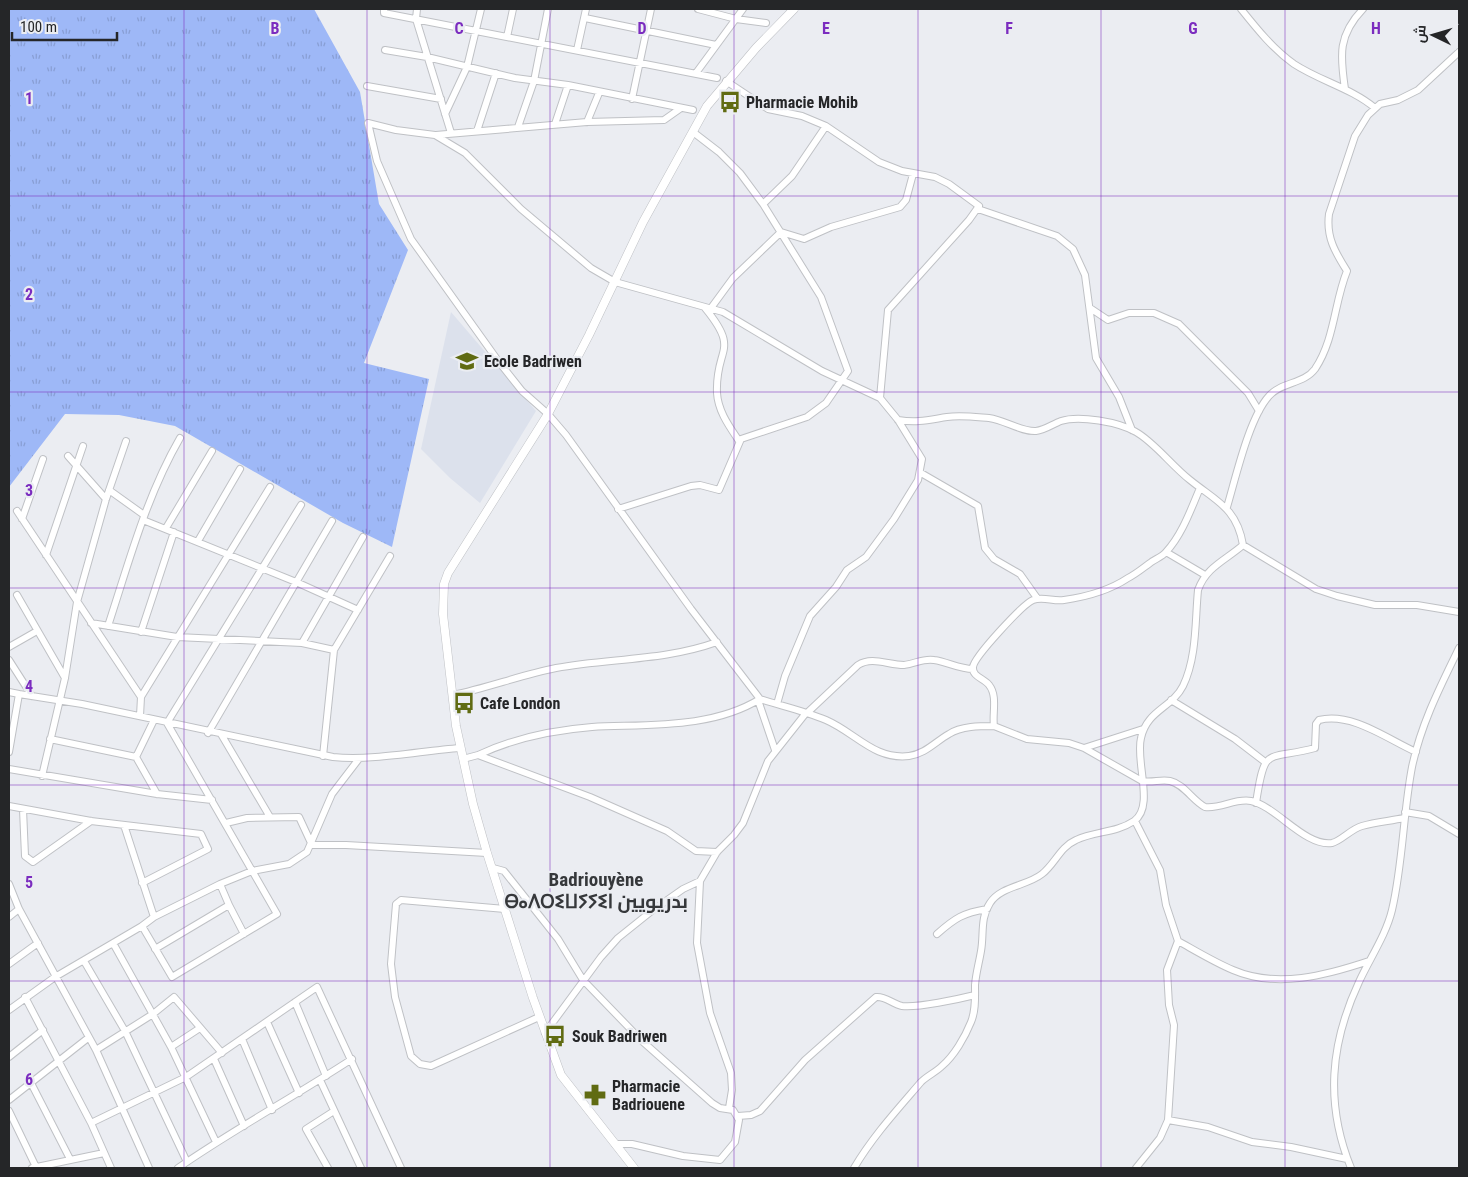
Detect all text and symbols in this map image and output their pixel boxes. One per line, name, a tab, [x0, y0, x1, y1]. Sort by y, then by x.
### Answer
scale bar	[12, 10, 118, 42]
north arrow	[1408, 10, 1458, 60]
text: 100 m	[20, 18, 57, 36]
text: B	[271, 19, 280, 38]
text: C	[454, 19, 464, 38]
text: D	[637, 19, 647, 38]
text: E	[822, 19, 830, 38]
text: F	[1005, 19, 1013, 38]
text: G	[1188, 19, 1198, 38]
text: H	[1371, 19, 1381, 38]
text: ش	[1411, 24, 1430, 44]
text: 1	[25, 89, 33, 108]
bus stop icon: Pharmacie Mohib	[717, 89, 743, 115]
place label: Pharmacie Mohib	[746, 93, 858, 112]
text: 2	[25, 285, 33, 304]
school or university icon: Ecole Badriwen	[454, 348, 480, 374]
place label: Ecole Badriwen	[484, 352, 582, 371]
text: 3	[25, 481, 33, 500]
text: 4	[25, 677, 33, 696]
bus stop icon: Cafe London	[451, 690, 477, 716]
place label: Cafe London	[480, 694, 560, 713]
district label: Badriouyène ⴱⴰⴷⵔⵉⵡⵢⵢⵉⵏ بدريويين	[504, 868, 688, 913]
text: 5	[25, 873, 33, 892]
bus stop icon: Souk Badriwen	[542, 1023, 568, 1049]
place label: Souk Badriwen	[572, 1027, 667, 1046]
text: 6	[25, 1070, 33, 1089]
place label: Pharmacie Badriouene	[612, 1077, 685, 1114]
pharmacy icon: Pharmacie Badriouene	[582, 1082, 608, 1108]

